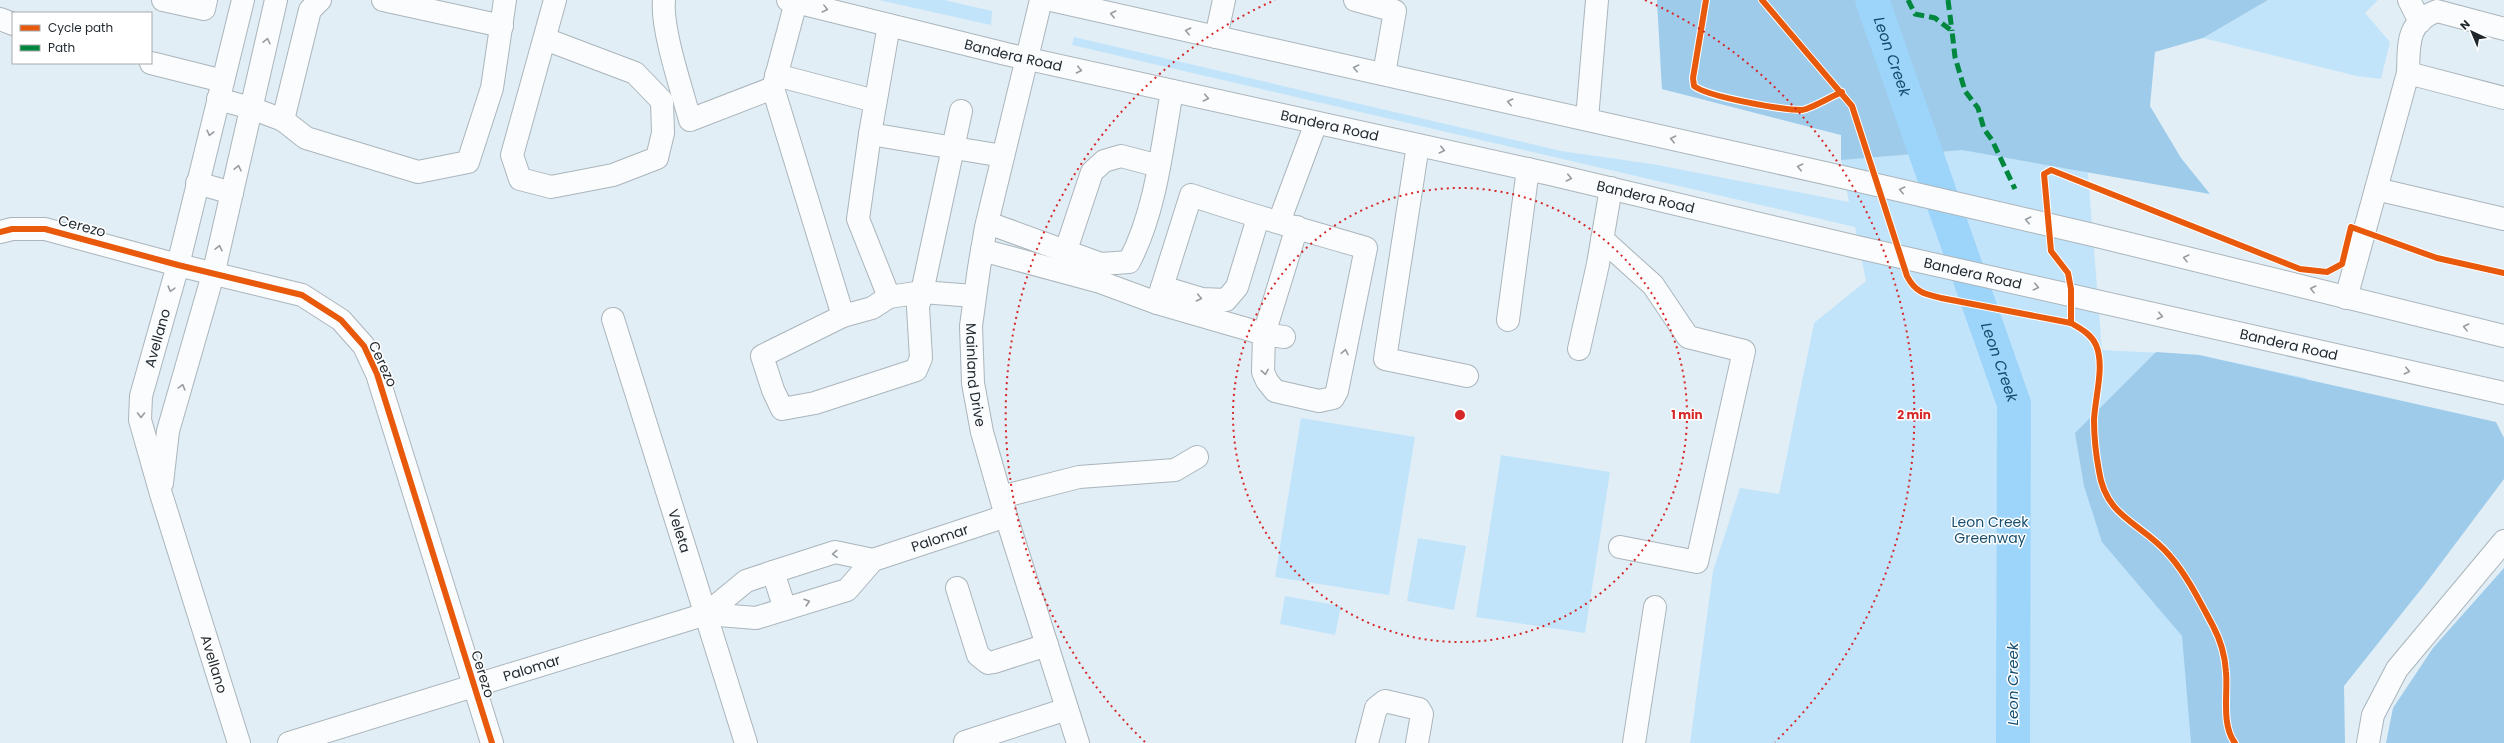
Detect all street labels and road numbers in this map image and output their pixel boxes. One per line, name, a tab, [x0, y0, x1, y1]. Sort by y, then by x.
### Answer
street label: Bandera Road	[962, 34, 1064, 76]
street label: Bandera Road	[1279, 105, 1381, 146]
street label: Bandera Road	[1595, 175, 1697, 218]
street label: Cerezo	[56, 210, 108, 242]
street label: Bandera Road	[1922, 252, 2024, 294]
street label: Avellano	[140, 306, 175, 370]
street label: Mainland Drive	[961, 323, 991, 429]
street label: Bandera Road	[2238, 324, 2340, 365]
street label: Cerezo	[364, 338, 402, 390]
street label: Veleta	[663, 506, 696, 555]
street label: Palomar	[909, 519, 971, 557]
street label: Avellano	[196, 632, 232, 696]
street label: Cerezo	[466, 648, 500, 700]
street label: Palomar	[500, 650, 563, 686]

